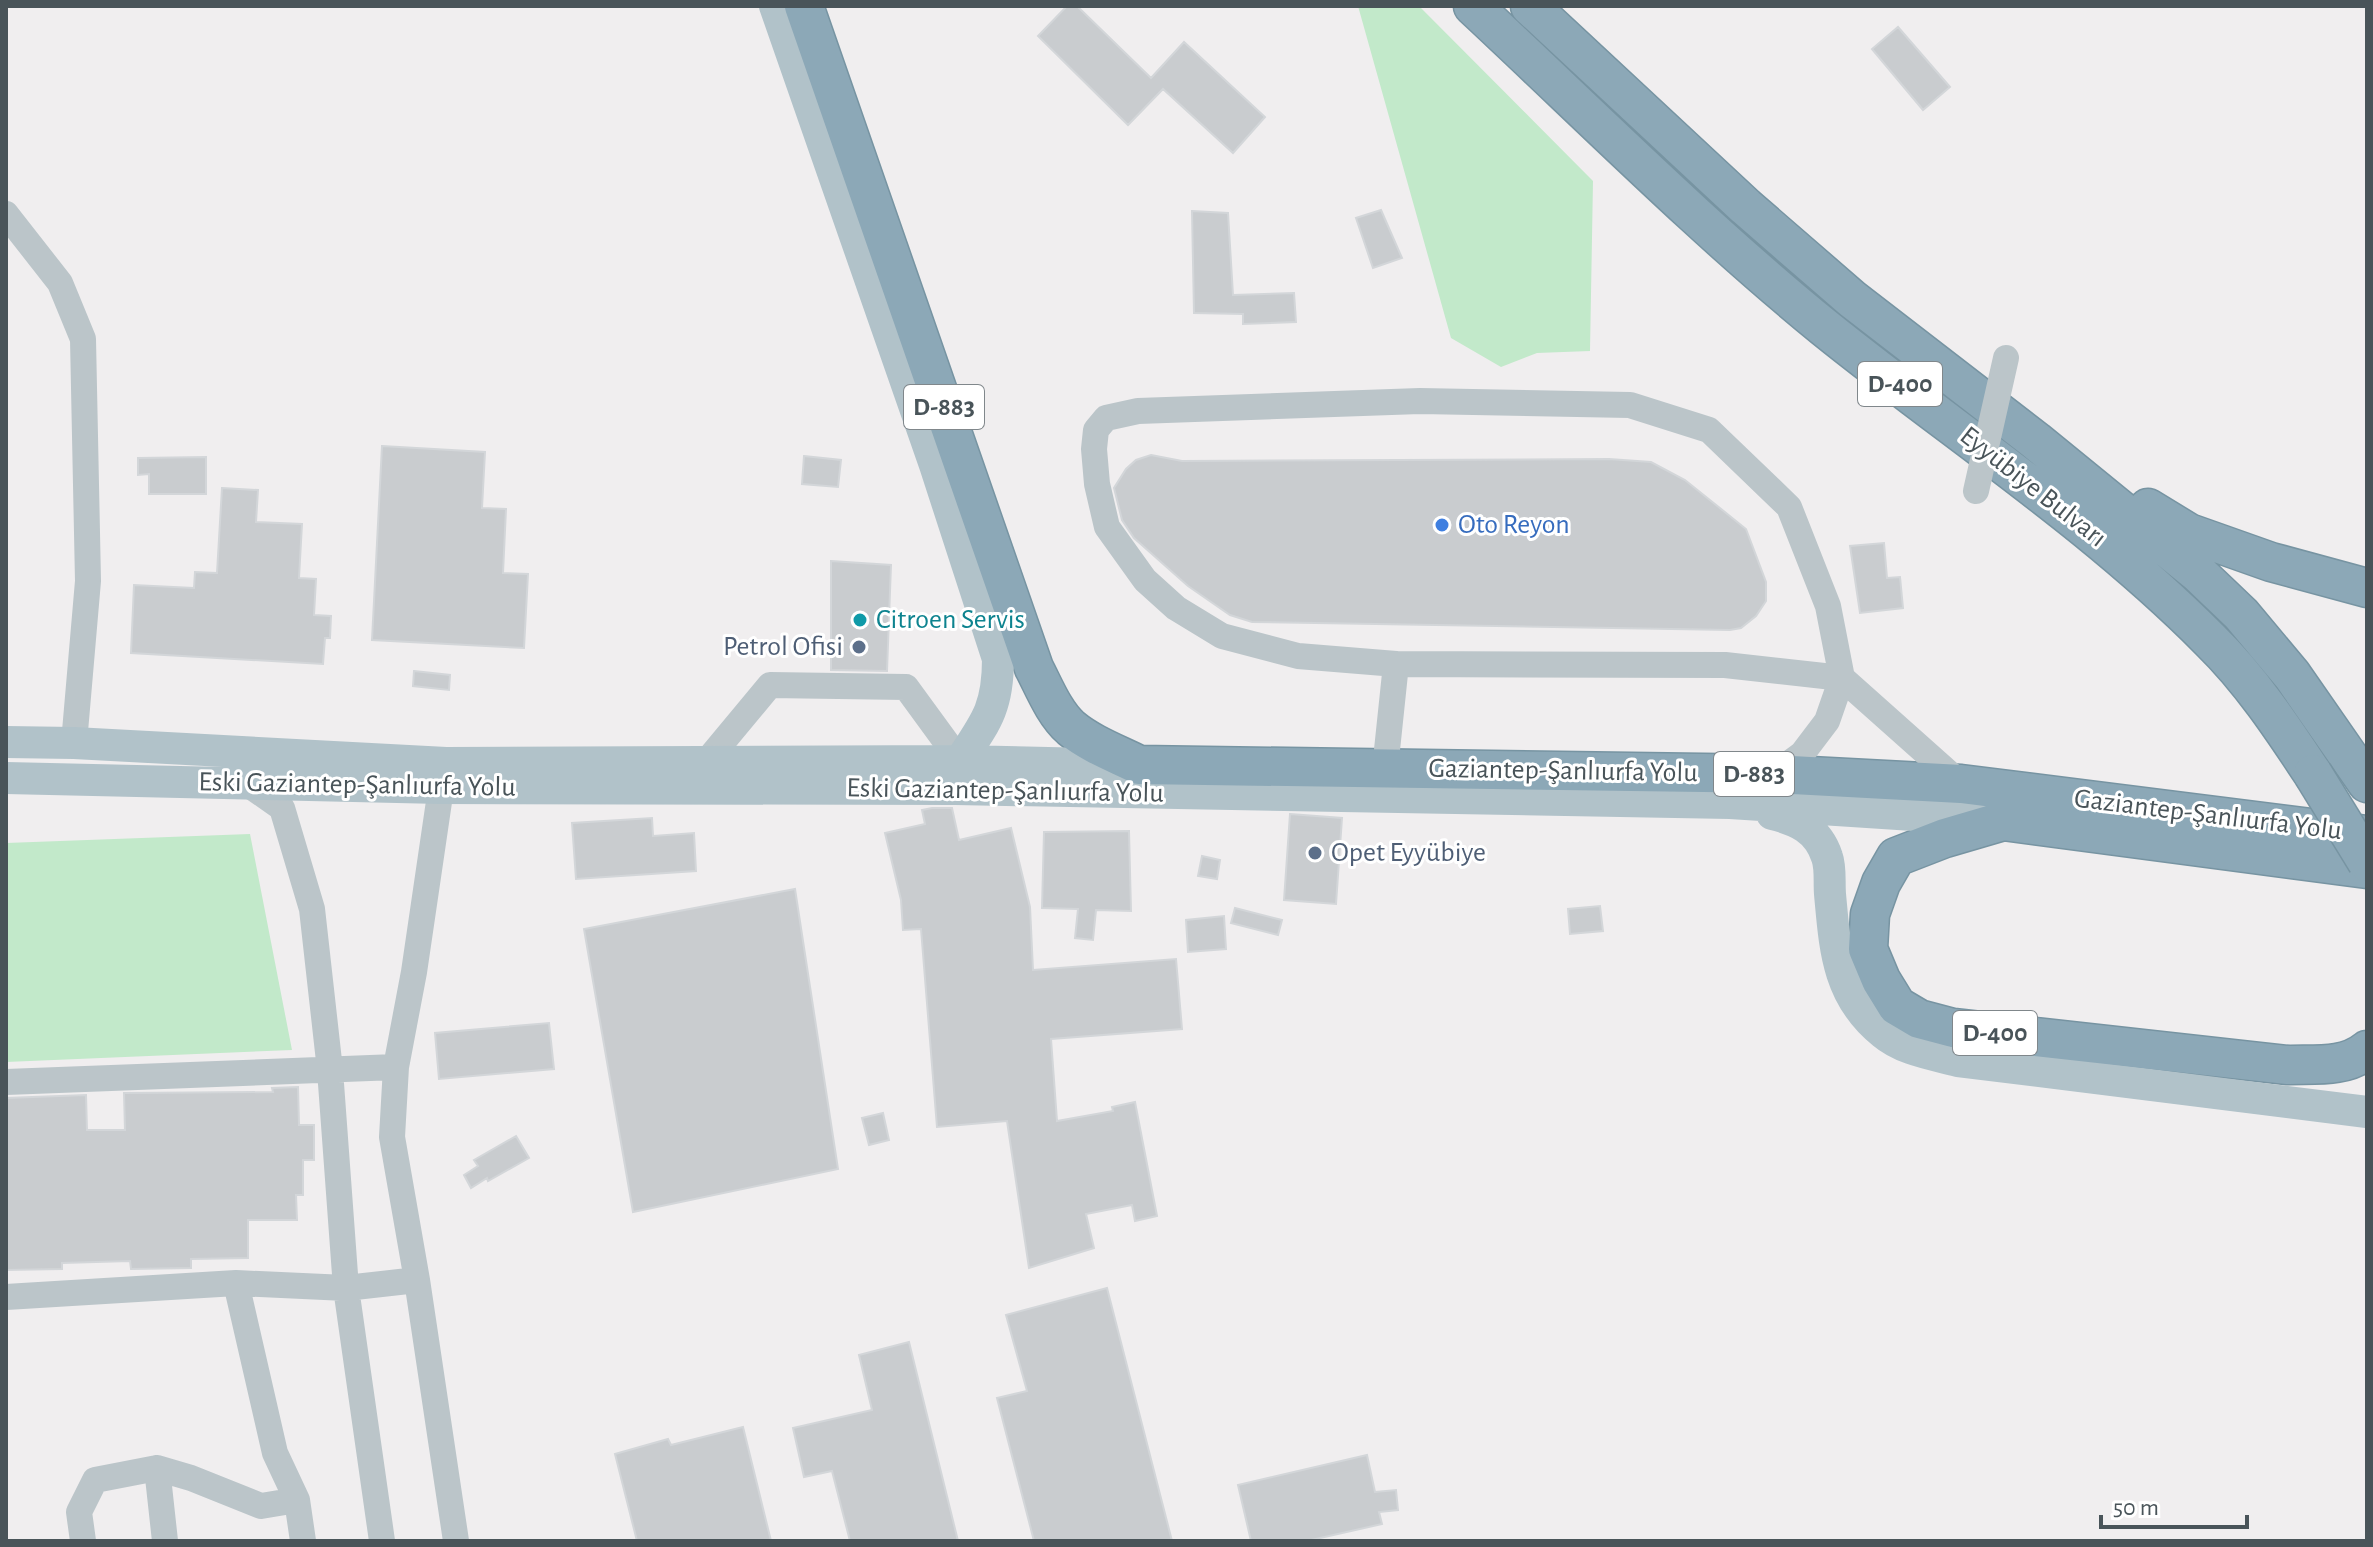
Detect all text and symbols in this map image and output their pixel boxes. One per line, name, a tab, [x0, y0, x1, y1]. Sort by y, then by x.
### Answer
road number: D-400	[1858, 362, 1942, 406]
road number: D-883	[904, 385, 984, 429]
street label: Eyyübiye Bulvarı	[1955, 421, 2111, 553]
place label: Oto Reyon	[1458, 511, 1570, 539]
marker: Oto Reyon	[1433, 516, 1451, 534]
place label: Citroen Servis	[876, 606, 1025, 634]
marker: Citroen Servis	[851, 611, 869, 629]
place label: Petrol Ofisi	[723, 633, 843, 661]
marker: Petrol Ofisi	[850, 638, 868, 656]
road number: D-883	[1714, 752, 1794, 796]
street label: Gaziantep-Şanlıurfa Yolu	[1428, 755, 1698, 787]
street label: Eski Gaziantep-Şanlıurfa Yolu	[198, 768, 516, 802]
street label: Eski Gaziantep-Şanlıurfa Yolu	[846, 774, 1164, 808]
street label: Gaziantep-Şanlıurfa Yolu	[2073, 785, 2343, 845]
place label: Opet Eyyübiye	[1331, 839, 1486, 867]
marker: Opet Eyyübiye	[1306, 844, 1324, 862]
road number: D-400	[1953, 1011, 2037, 1055]
scale bar	[2101, 1479, 2247, 1529]
text: 50 m	[2113, 1496, 2159, 1520]

